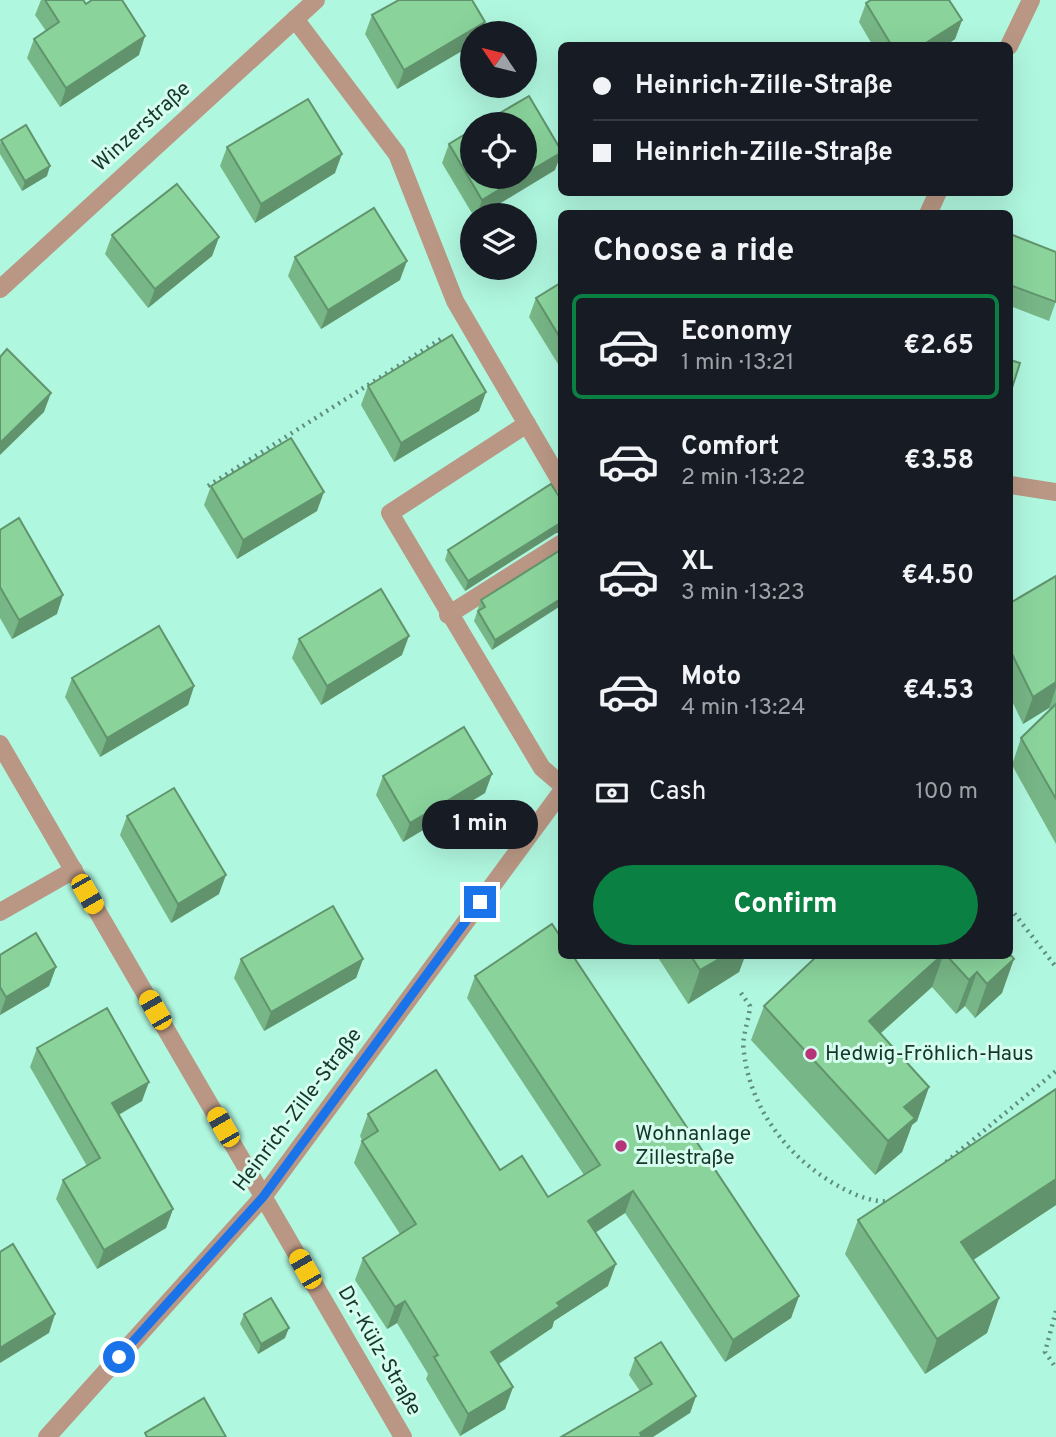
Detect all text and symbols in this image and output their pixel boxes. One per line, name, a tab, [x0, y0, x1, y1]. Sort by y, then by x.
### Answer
north arrow	[460, 21, 537, 98]
map controls	[460, 21, 537, 280]
text: Heinrich-Zille-Straße	[635, 70, 893, 103]
street label: Winzerstraße	[87, 76, 197, 178]
button: locate	[460, 112, 537, 189]
text: Heinrich-Zille-Straße	[635, 137, 893, 170]
button: layers	[460, 203, 537, 280]
text: Choose a ride	[593, 232, 794, 272]
icon: car	[597, 315, 660, 378]
text: Economy	[681, 316, 792, 349]
text: €2.65	[903, 330, 974, 363]
text: 1 min · 13:21	[681, 349, 794, 378]
icon: car	[597, 430, 660, 493]
text: Comfort	[681, 431, 779, 464]
text: €3.58	[904, 445, 974, 478]
text: 2 min · 13:22	[681, 464, 805, 493]
icon: car	[597, 545, 660, 608]
text: XL	[681, 546, 713, 579]
text: €4.50	[902, 560, 974, 593]
text: 3 min · 13:23	[681, 579, 805, 608]
icon: car	[597, 660, 660, 723]
text: Moto	[681, 661, 741, 694]
text: €4.53	[903, 675, 974, 708]
text: 4 min · 13:24	[681, 694, 806, 723]
icon: cash	[593, 774, 631, 812]
text: Cash	[649, 776, 706, 809]
text: 100 m	[915, 778, 978, 807]
callout: 1 min	[422, 800, 538, 850]
text: 1 min	[452, 810, 508, 839]
button: Confirm	[593, 865, 978, 945]
car	[68, 871, 107, 917]
route end	[464, 886, 496, 918]
car	[136, 987, 175, 1033]
street label: Heinrich-Zille-Straße	[228, 1023, 368, 1197]
place label: Hedwig-Fröhlich-Haus	[825, 1041, 1034, 1068]
marker: Hedwig-Fröhlich-Haus	[803, 1046, 819, 1062]
car	[204, 1104, 243, 1150]
place label: Wohnanlage Zillestraße	[635, 1121, 751, 1172]
marker: Wohnanlage Zillestraße	[613, 1138, 629, 1154]
car	[286, 1246, 325, 1292]
street label: Dr.-Külz-Straße	[331, 1281, 427, 1421]
route start	[103, 1341, 135, 1373]

